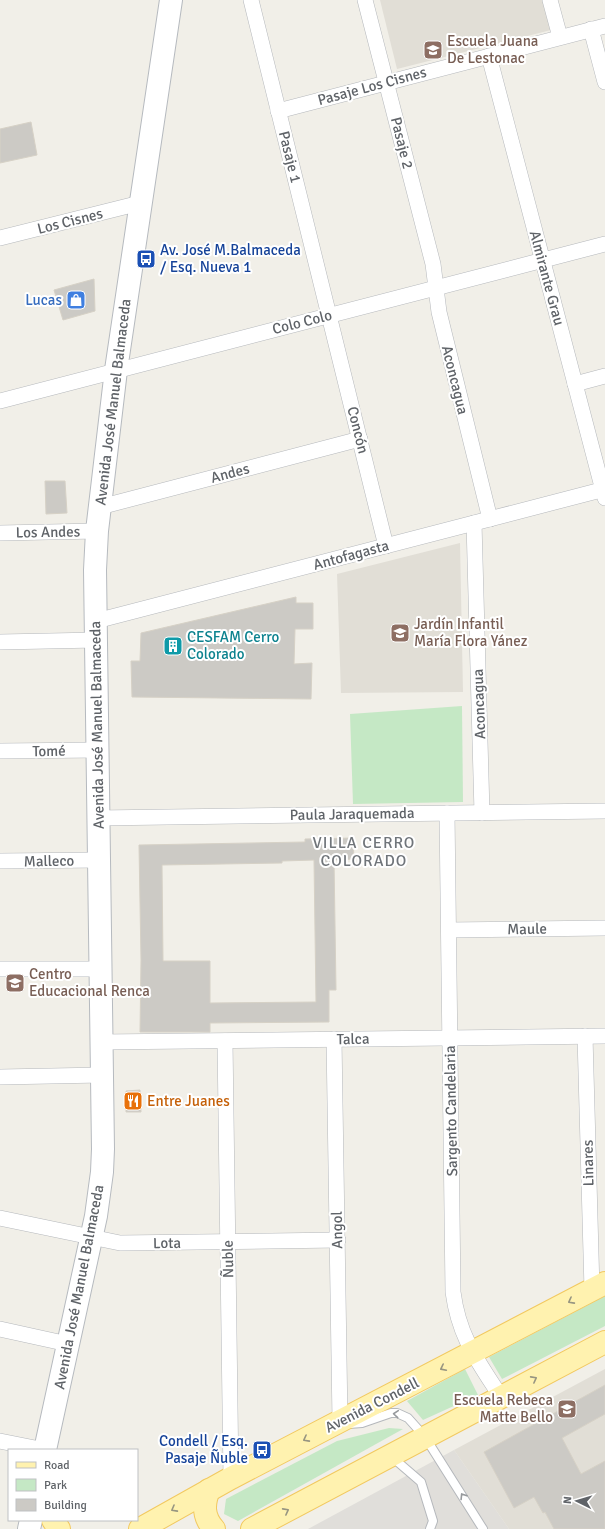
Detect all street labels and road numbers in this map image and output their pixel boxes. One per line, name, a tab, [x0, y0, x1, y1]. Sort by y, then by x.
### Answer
street label: Pasaje Los Cisnes	[316, 63, 429, 109]
street label: Pasaje 2	[387, 115, 417, 171]
street label: Pasaje 1	[275, 129, 305, 185]
street label: Los Cisnes	[35, 204, 105, 238]
street label: Almirante Grau	[526, 229, 568, 327]
street label: Avenida José Manuel Balmaceda	[91, 298, 135, 506]
street label: Colo Colo	[270, 306, 334, 338]
street label: Aconcagua	[438, 344, 472, 416]
street label: Concón	[343, 405, 373, 455]
street label: Andes	[209, 459, 252, 487]
street label: Los Andes	[16, 522, 81, 542]
street label: Antofagasta	[311, 536, 391, 574]
street label: Avenida José Manuel Balmaceda	[86, 621, 108, 829]
street label: Aconcagua	[469, 669, 489, 739]
street label: Tomé	[32, 742, 66, 760]
street label: Paula Jaraquemada	[289, 804, 415, 824]
street label: Malleco	[24, 852, 75, 870]
street label: Maule	[507, 920, 547, 938]
street label: Talca	[336, 1030, 370, 1048]
street label: Sargento Candelaria	[441, 1045, 461, 1177]
street label: Linares	[579, 1139, 597, 1187]
street label: Avenida José Manuel Balmaceda	[50, 1183, 108, 1391]
street label: Angol	[328, 1211, 346, 1249]
street label: Lota	[153, 1234, 181, 1252]
street label: Ñuble	[218, 1240, 237, 1278]
street label: Avenida Condell	[322, 1374, 422, 1436]

